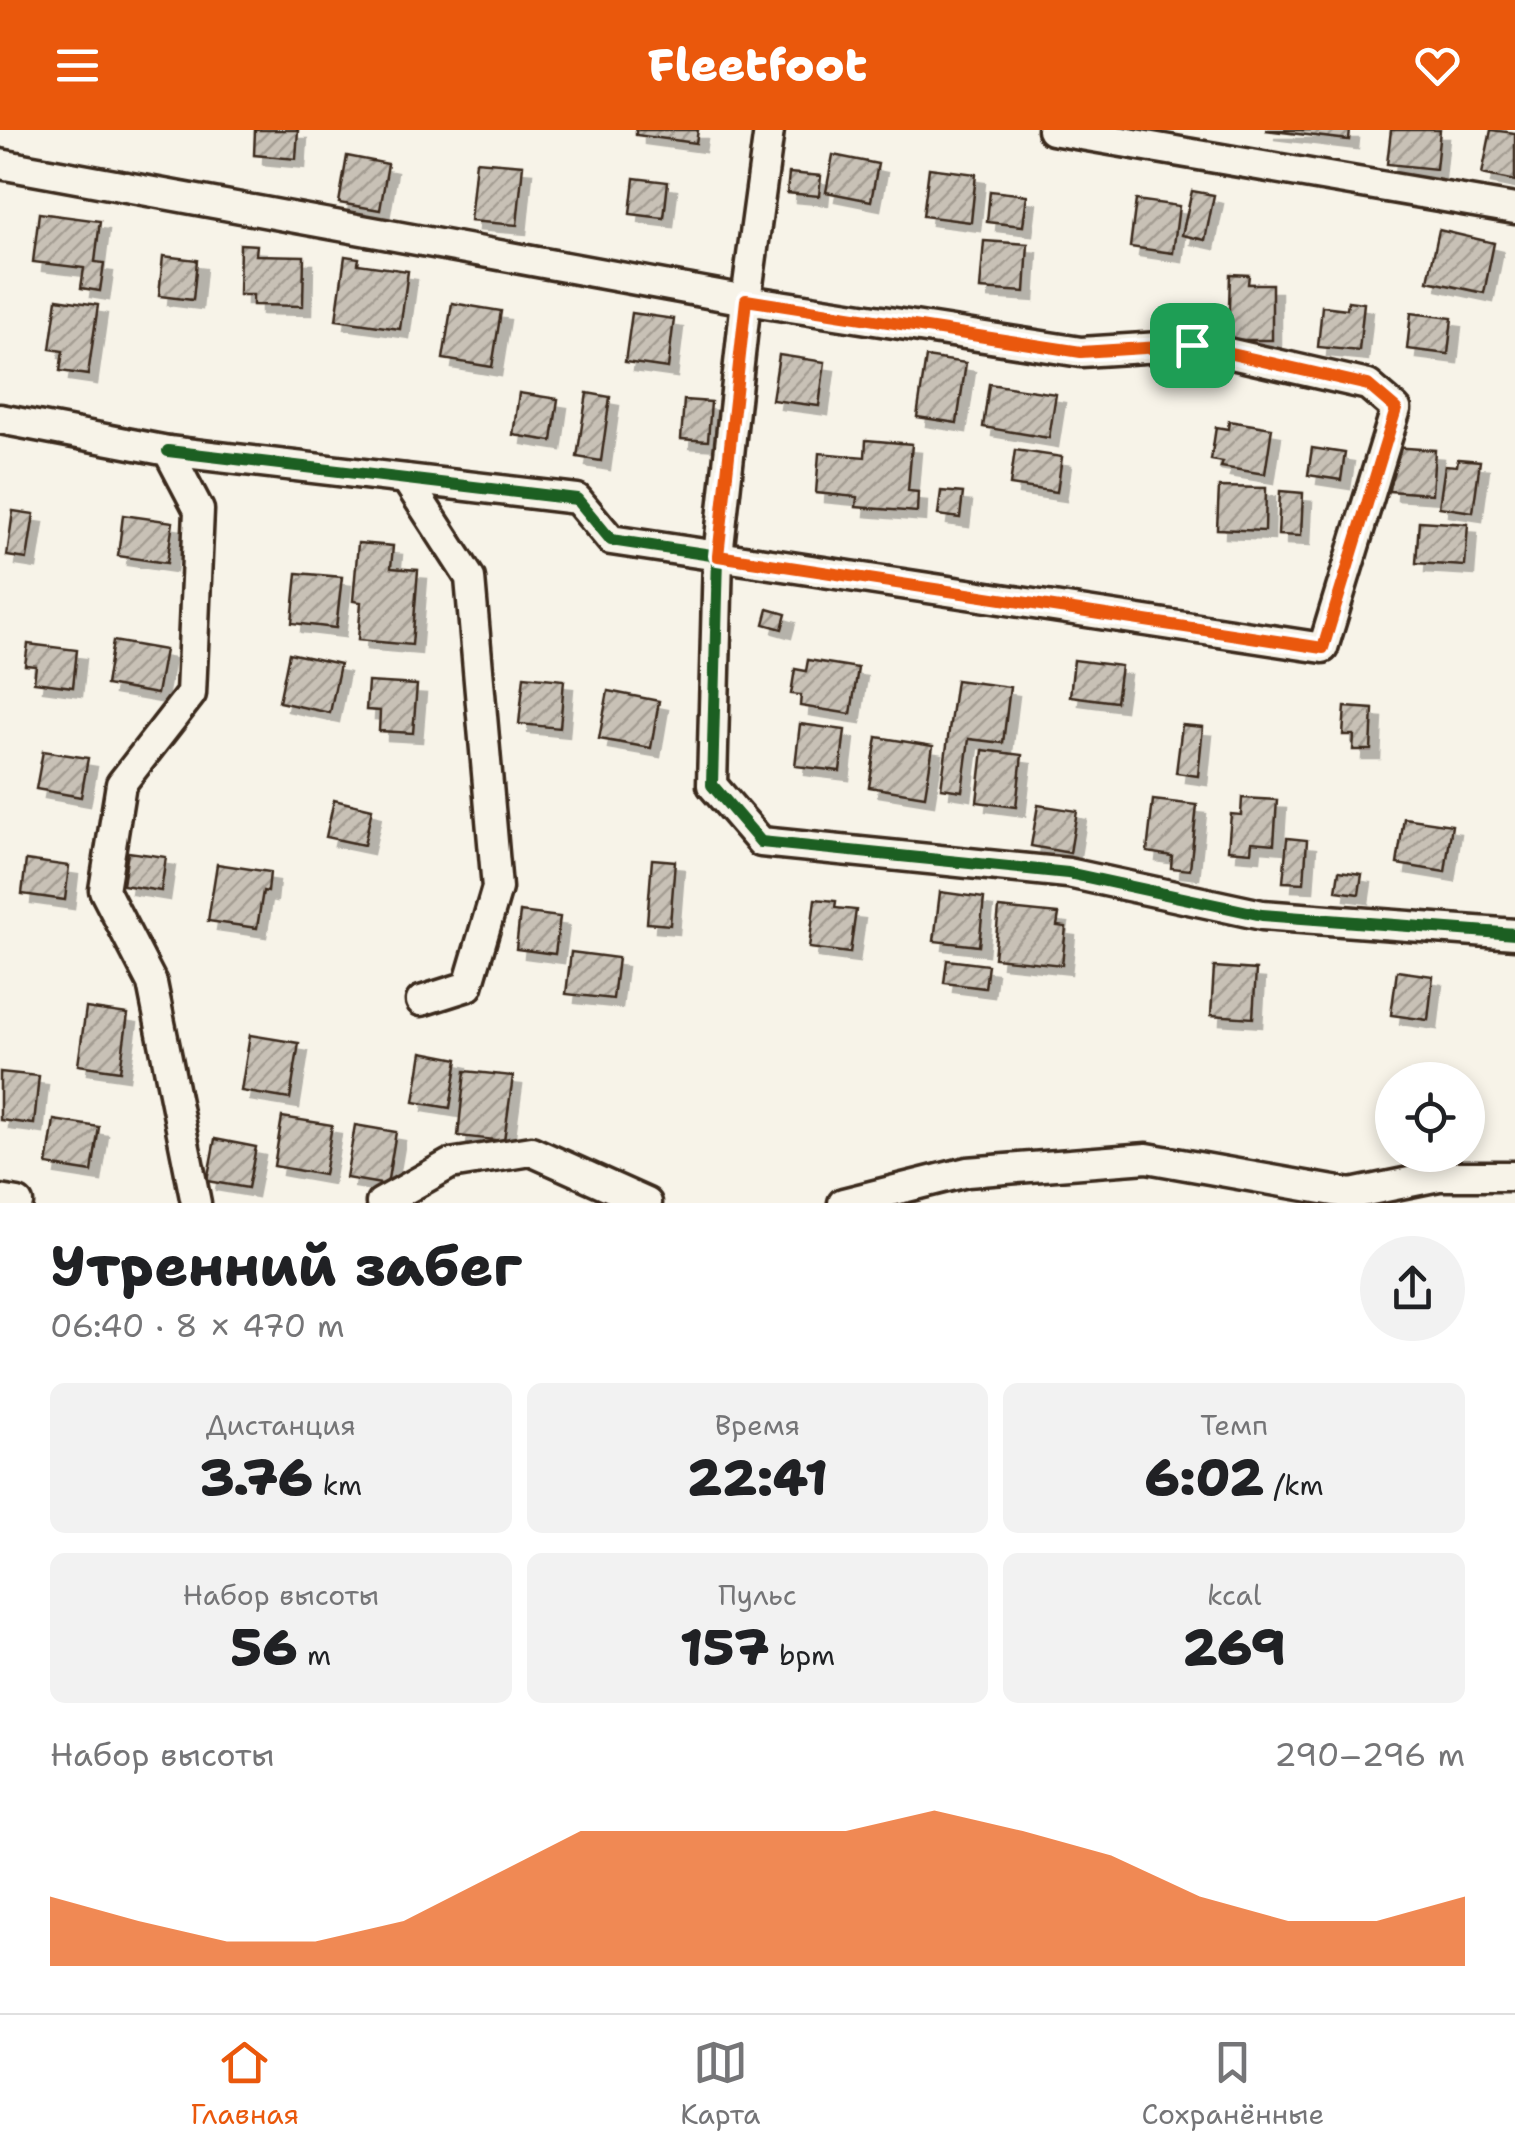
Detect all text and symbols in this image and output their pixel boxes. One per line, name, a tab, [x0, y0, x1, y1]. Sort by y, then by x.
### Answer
text: Fleetfoot	[648, 35, 867, 95]
icon: menu	[50, 38, 105, 93]
icon: heart	[1410, 38, 1465, 93]
pin	[1150, 303, 1235, 388]
icon: arrive	[1165, 318, 1220, 373]
map controls	[1375, 1062, 1485, 1172]
button: locate	[1375, 1062, 1485, 1172]
text: Утренний забег	[50, 1229, 522, 1303]
button: share	[1360, 1236, 1465, 1341]
text: 06:40 · 8 × 470 m	[50, 1304, 345, 1347]
text: Дистанция	[206, 1406, 356, 1444]
text: Время	[715, 1406, 800, 1444]
text: Темп	[1200, 1406, 1268, 1444]
text: 3.76	[200, 1444, 313, 1511]
text: 22:41	[687, 1444, 828, 1511]
text: 6:02	[1145, 1444, 1264, 1511]
text: km	[313, 1466, 362, 1504]
text: /km	[1264, 1466, 1324, 1504]
text: Набор высоты	[183, 1576, 379, 1614]
text: Пульс	[718, 1576, 797, 1614]
text: kcal	[1207, 1576, 1261, 1614]
text: 56	[231, 1614, 297, 1681]
text: 157	[680, 1614, 769, 1681]
text: 269	[1183, 1614, 1286, 1681]
text: m	[297, 1636, 331, 1674]
text: bpm	[769, 1636, 835, 1674]
text: Набор высоты	[50, 1733, 275, 1776]
text: 290–296 m	[1274, 1733, 1465, 1776]
tab: Главная	[191, 2035, 299, 2133]
tab: Карта	[680, 2035, 760, 2133]
tab: Сохранённые	[1141, 2035, 1324, 2133]

